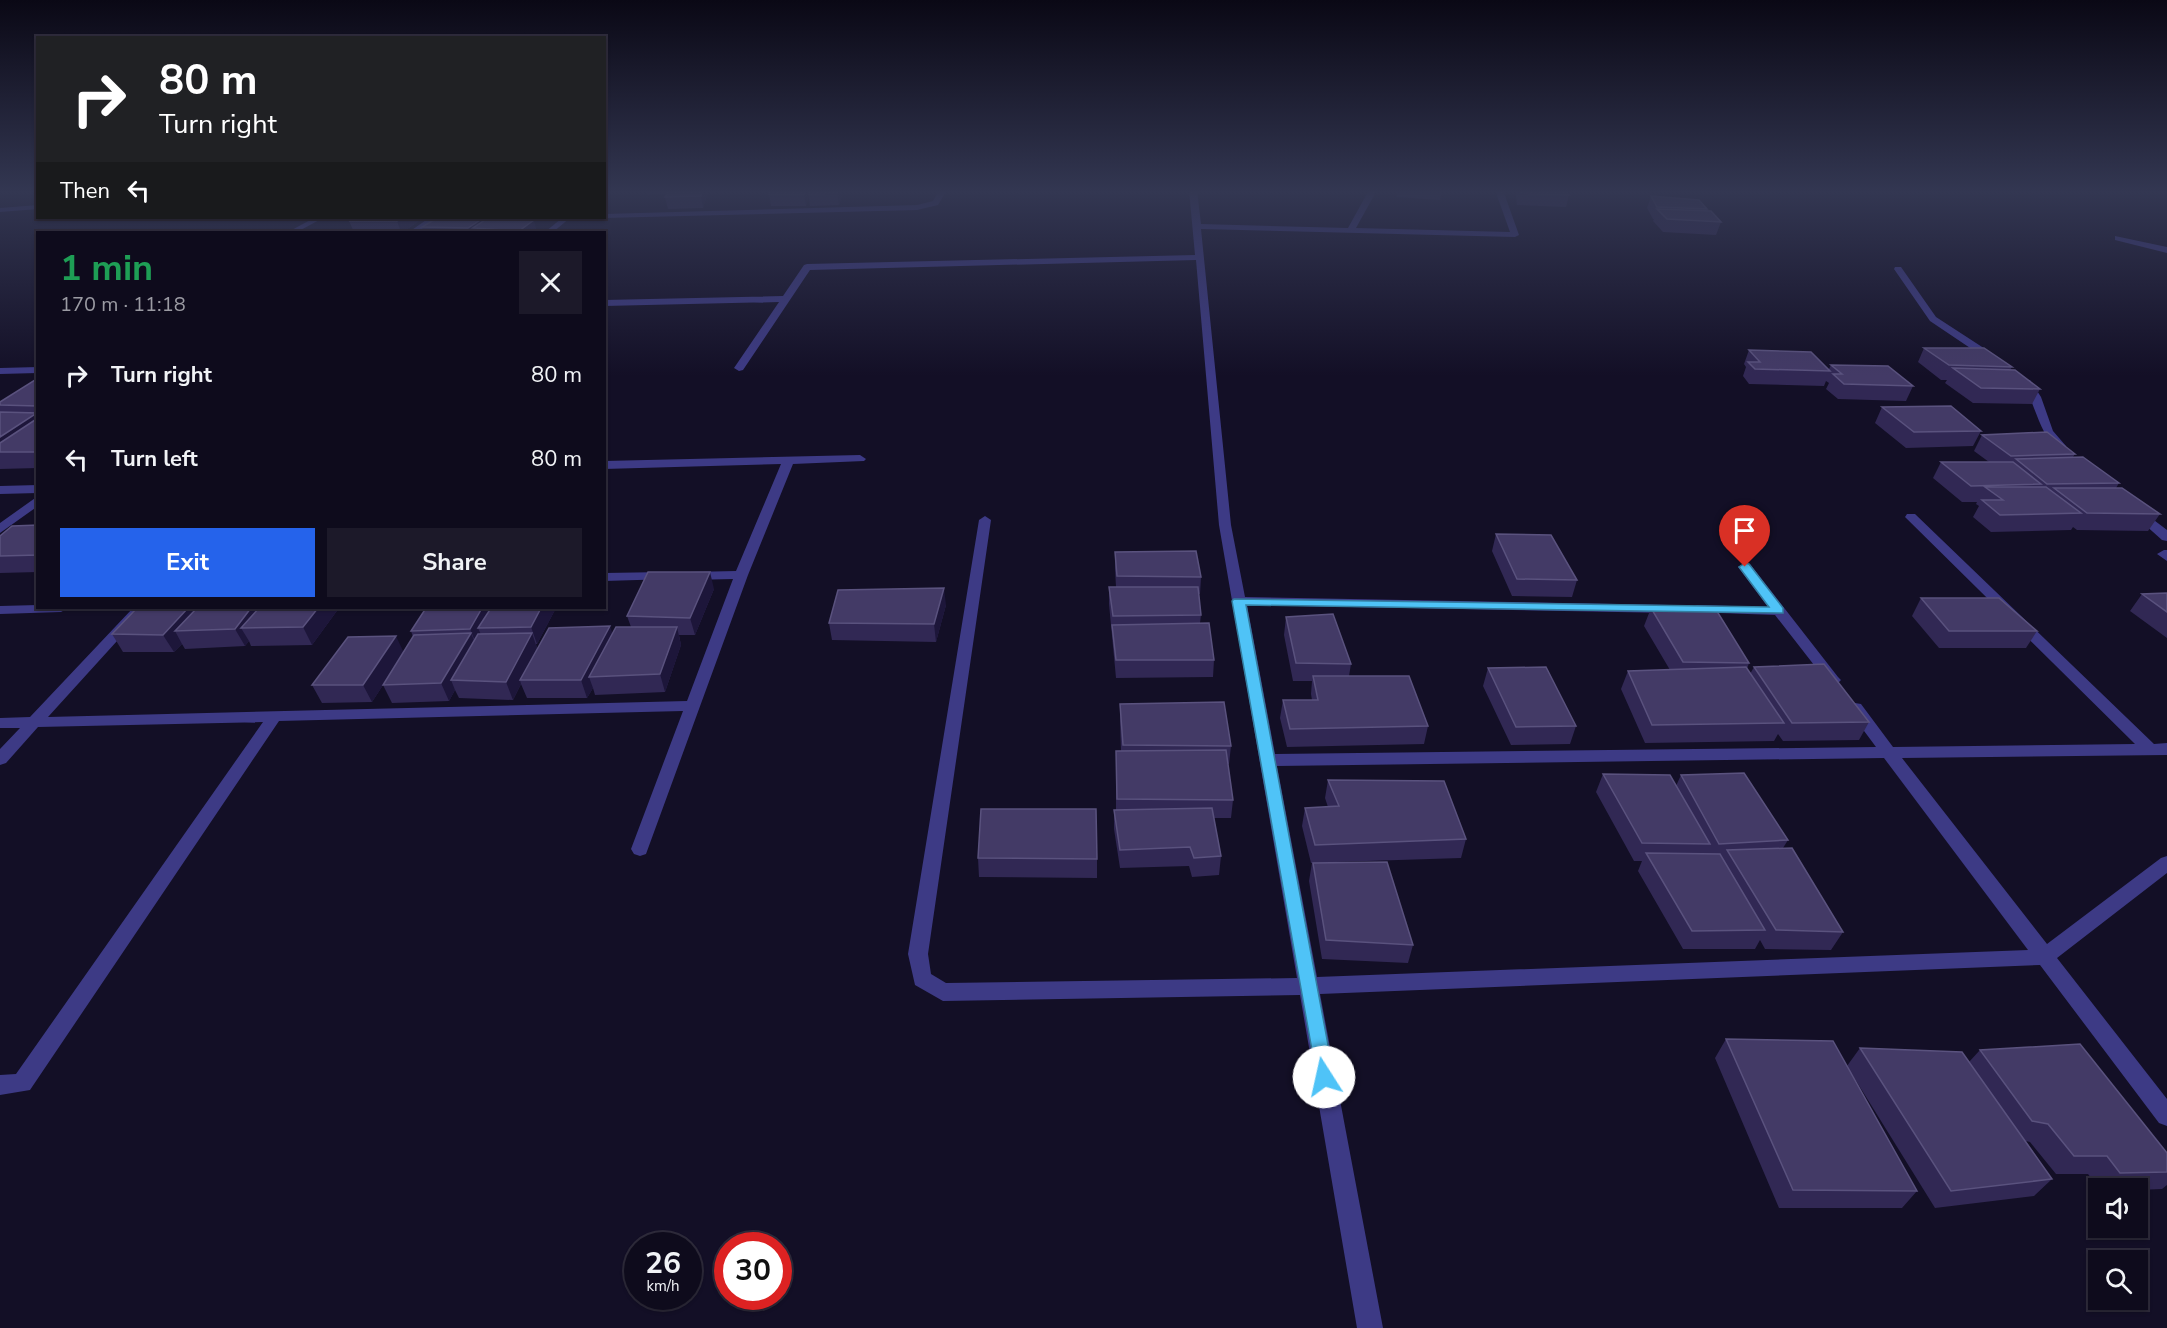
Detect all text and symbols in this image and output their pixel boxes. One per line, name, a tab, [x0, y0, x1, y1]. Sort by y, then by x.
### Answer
text: 80 m	[159, 52, 258, 109]
icon: right	[60, 60, 138, 138]
text: Turn right	[159, 106, 277, 143]
icon: left	[122, 174, 155, 207]
text: Then	[60, 176, 110, 206]
text: 1 min	[60, 244, 153, 293]
button: close	[519, 251, 582, 314]
text: 170 m · 11:18	[60, 291, 186, 318]
icon: right	[60, 359, 93, 392]
text: Turn right	[111, 360, 212, 390]
text: 80 m	[531, 360, 582, 390]
icon: left	[60, 443, 93, 476]
text: Turn left	[111, 444, 198, 474]
text: 80 m	[531, 444, 582, 474]
pin	[1719, 505, 1770, 567]
icon: arrive	[1728, 514, 1761, 547]
button: Exit	[60, 528, 315, 597]
button: Share	[327, 528, 582, 597]
position arrow	[1292, 1045, 1356, 1109]
map controls	[2088, 1178, 2148, 1310]
button: sound	[2088, 1178, 2148, 1238]
speed limit sign: 30	[714, 1232, 792, 1310]
text: 26	[645, 1243, 681, 1284]
button: search	[2088, 1250, 2148, 1310]
text: km/h	[646, 1276, 680, 1296]

